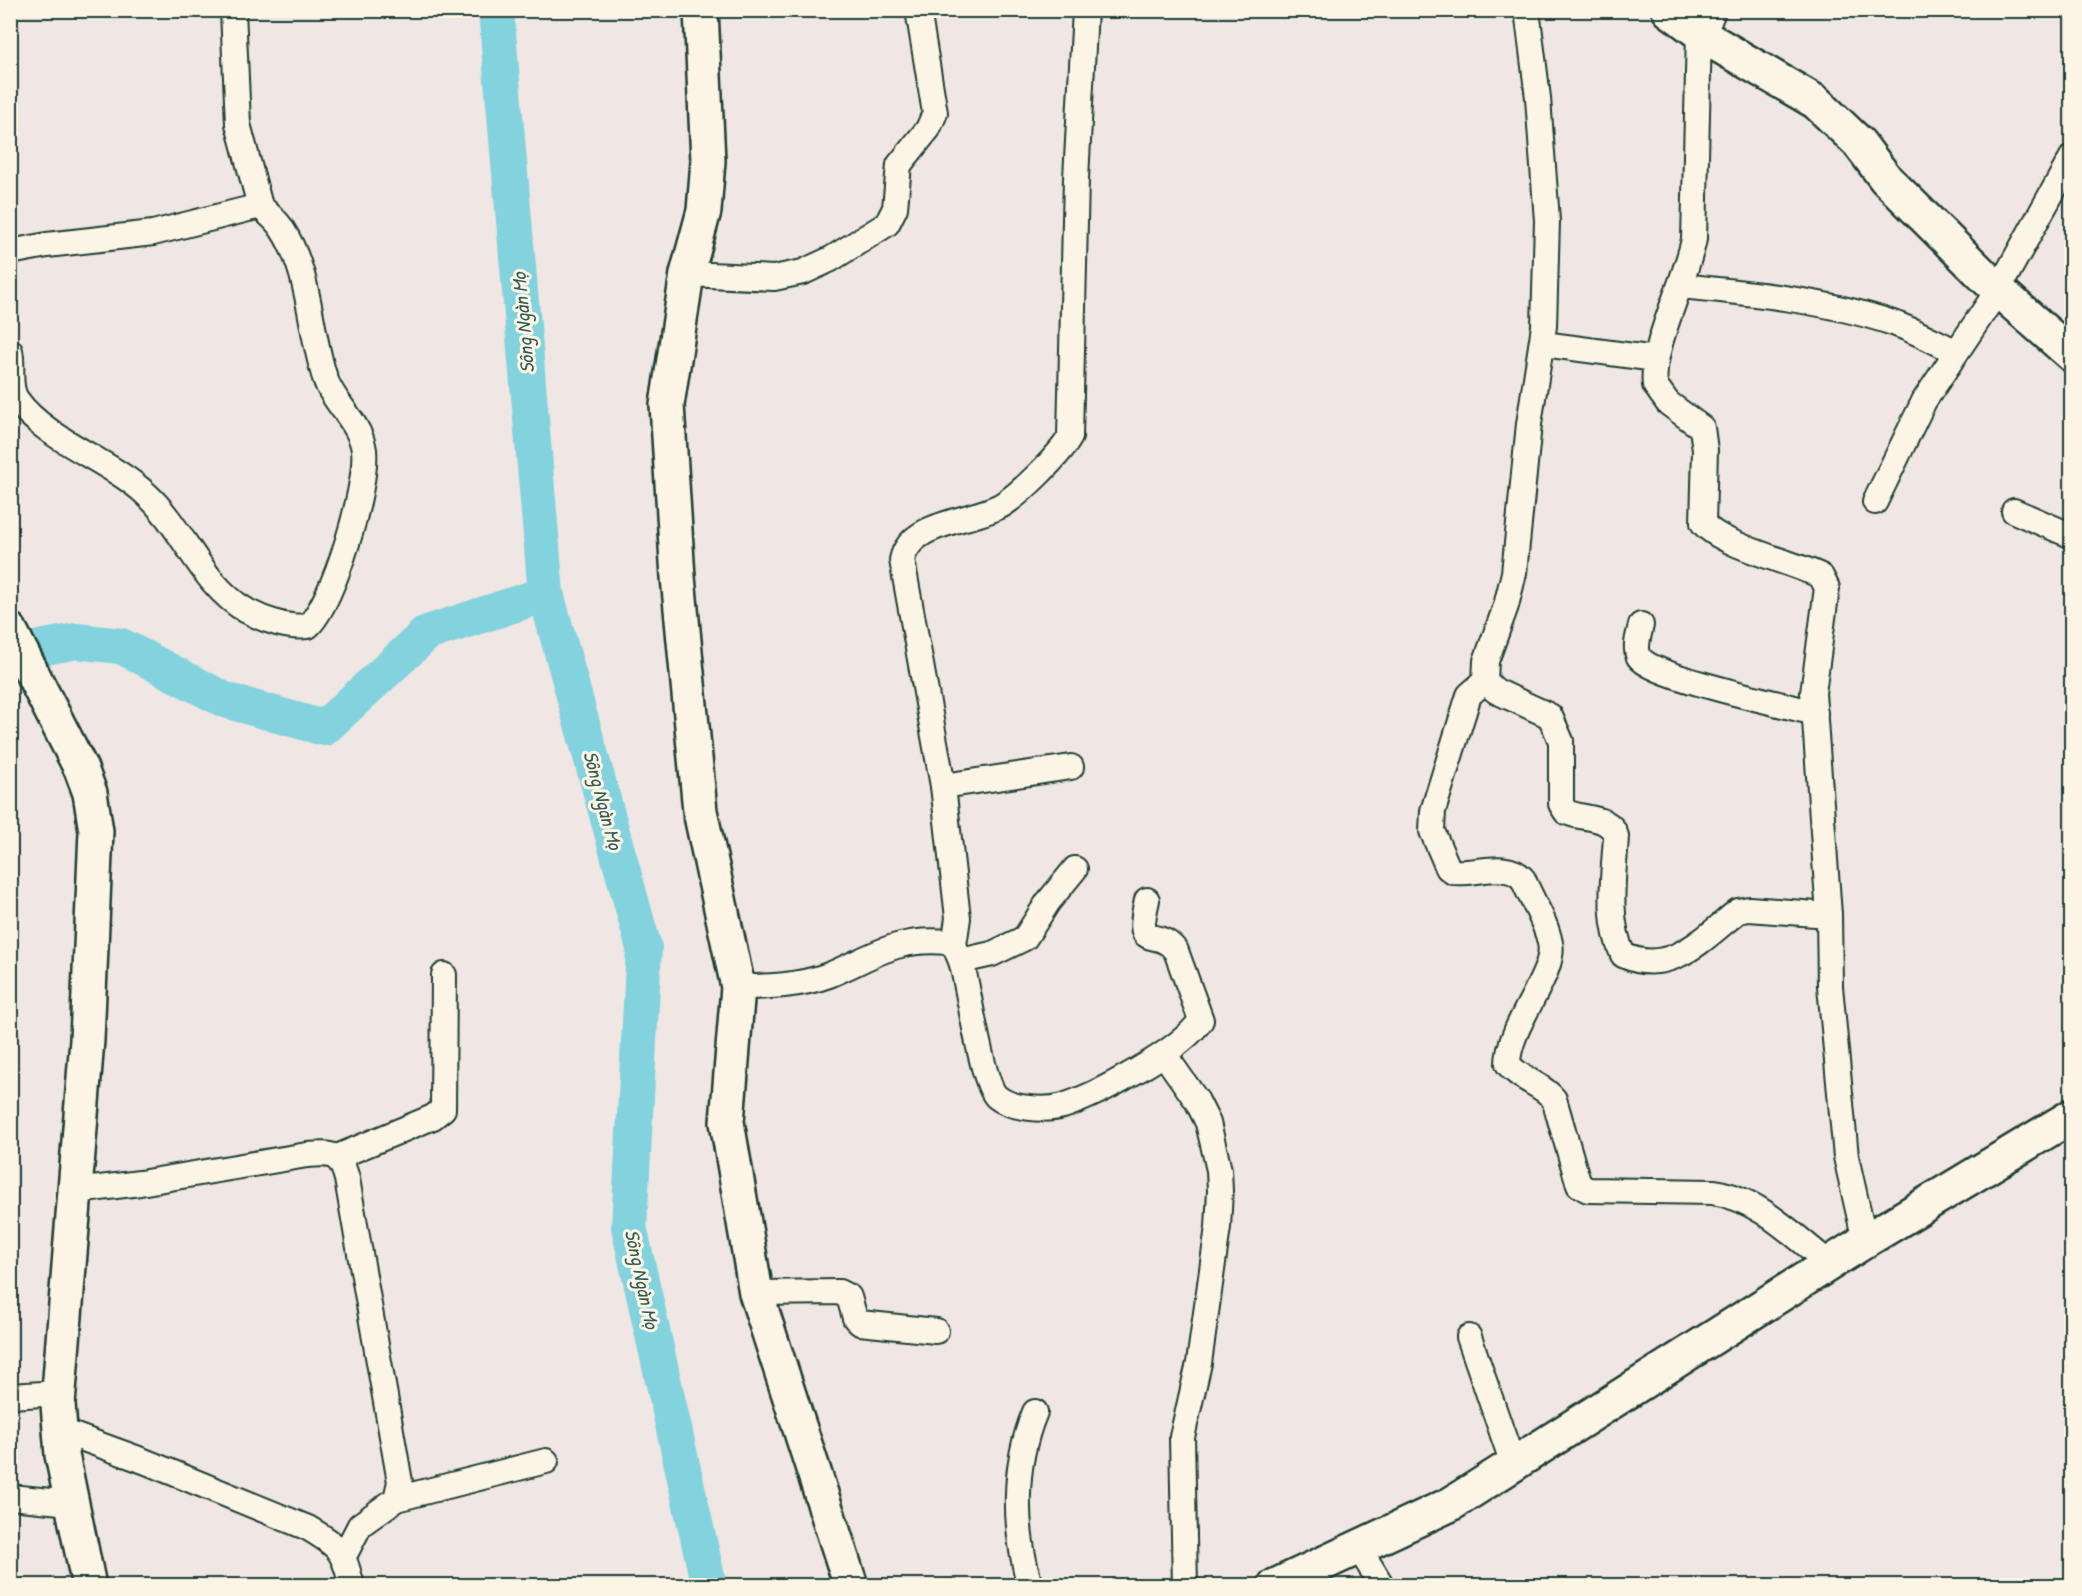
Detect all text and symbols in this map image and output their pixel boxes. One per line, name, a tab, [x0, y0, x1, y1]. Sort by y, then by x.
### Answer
water label: Sông Ngàn Mọ	[504, 270, 541, 374]
water label: Sông Ngàn Mọ	[576, 748, 630, 854]
water label: Sông Ngàn Mọ	[618, 1227, 667, 1333]

